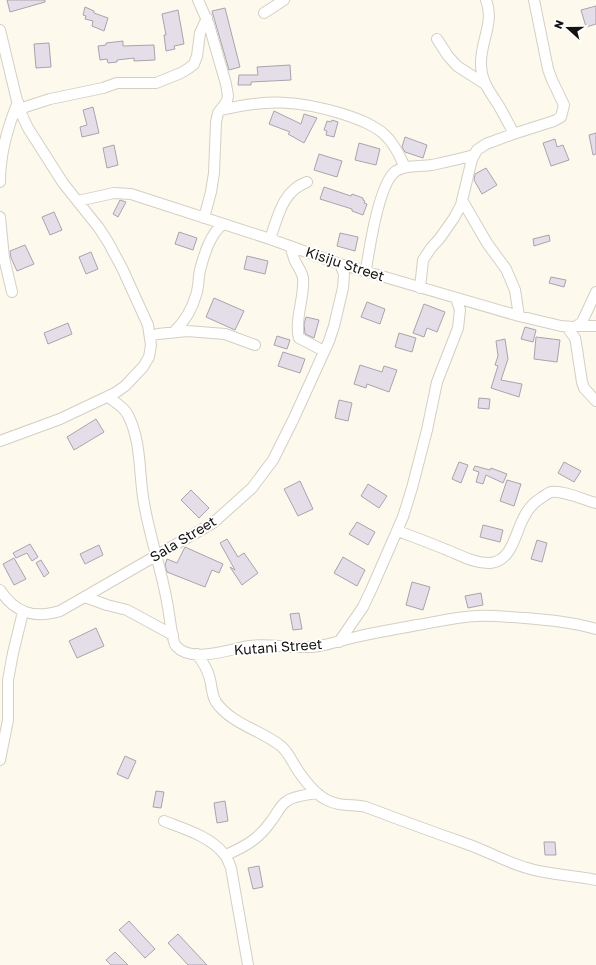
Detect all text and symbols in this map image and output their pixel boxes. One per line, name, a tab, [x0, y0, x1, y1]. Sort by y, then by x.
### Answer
north arrow	[548, 8, 588, 48]
text: N	[551, 18, 566, 30]
street label: Kisiju Street	[304, 243, 387, 284]
street label: Sala Street	[147, 512, 219, 565]
street label: Kutani Street	[233, 635, 323, 658]

